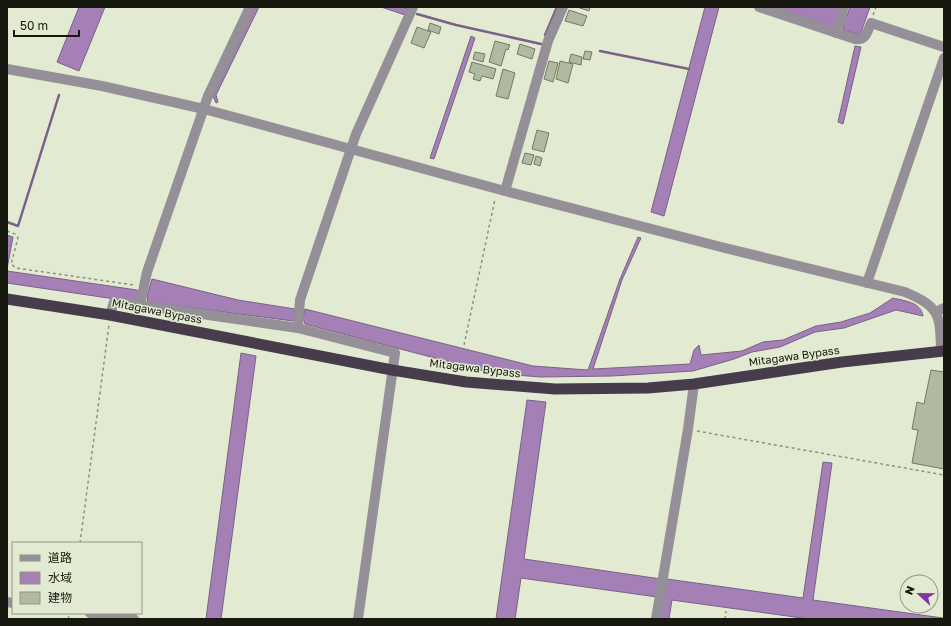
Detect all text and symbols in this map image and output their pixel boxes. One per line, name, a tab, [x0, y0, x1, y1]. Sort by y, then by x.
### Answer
scale bar	[14, 12, 79, 38]
text: 50 m	[20, 18, 48, 33]
street label: Mitagawa Bypass	[111, 295, 203, 326]
street label: Mitagawa Bypass	[748, 343, 840, 368]
street label: Mitagawa Bypass	[429, 355, 521, 380]
legend	[12, 542, 142, 614]
text: 道路	[48, 550, 72, 565]
text: 水域	[48, 570, 72, 585]
north arrow	[899, 574, 939, 614]
text: N	[902, 584, 917, 596]
text: 建物	[48, 590, 72, 605]

